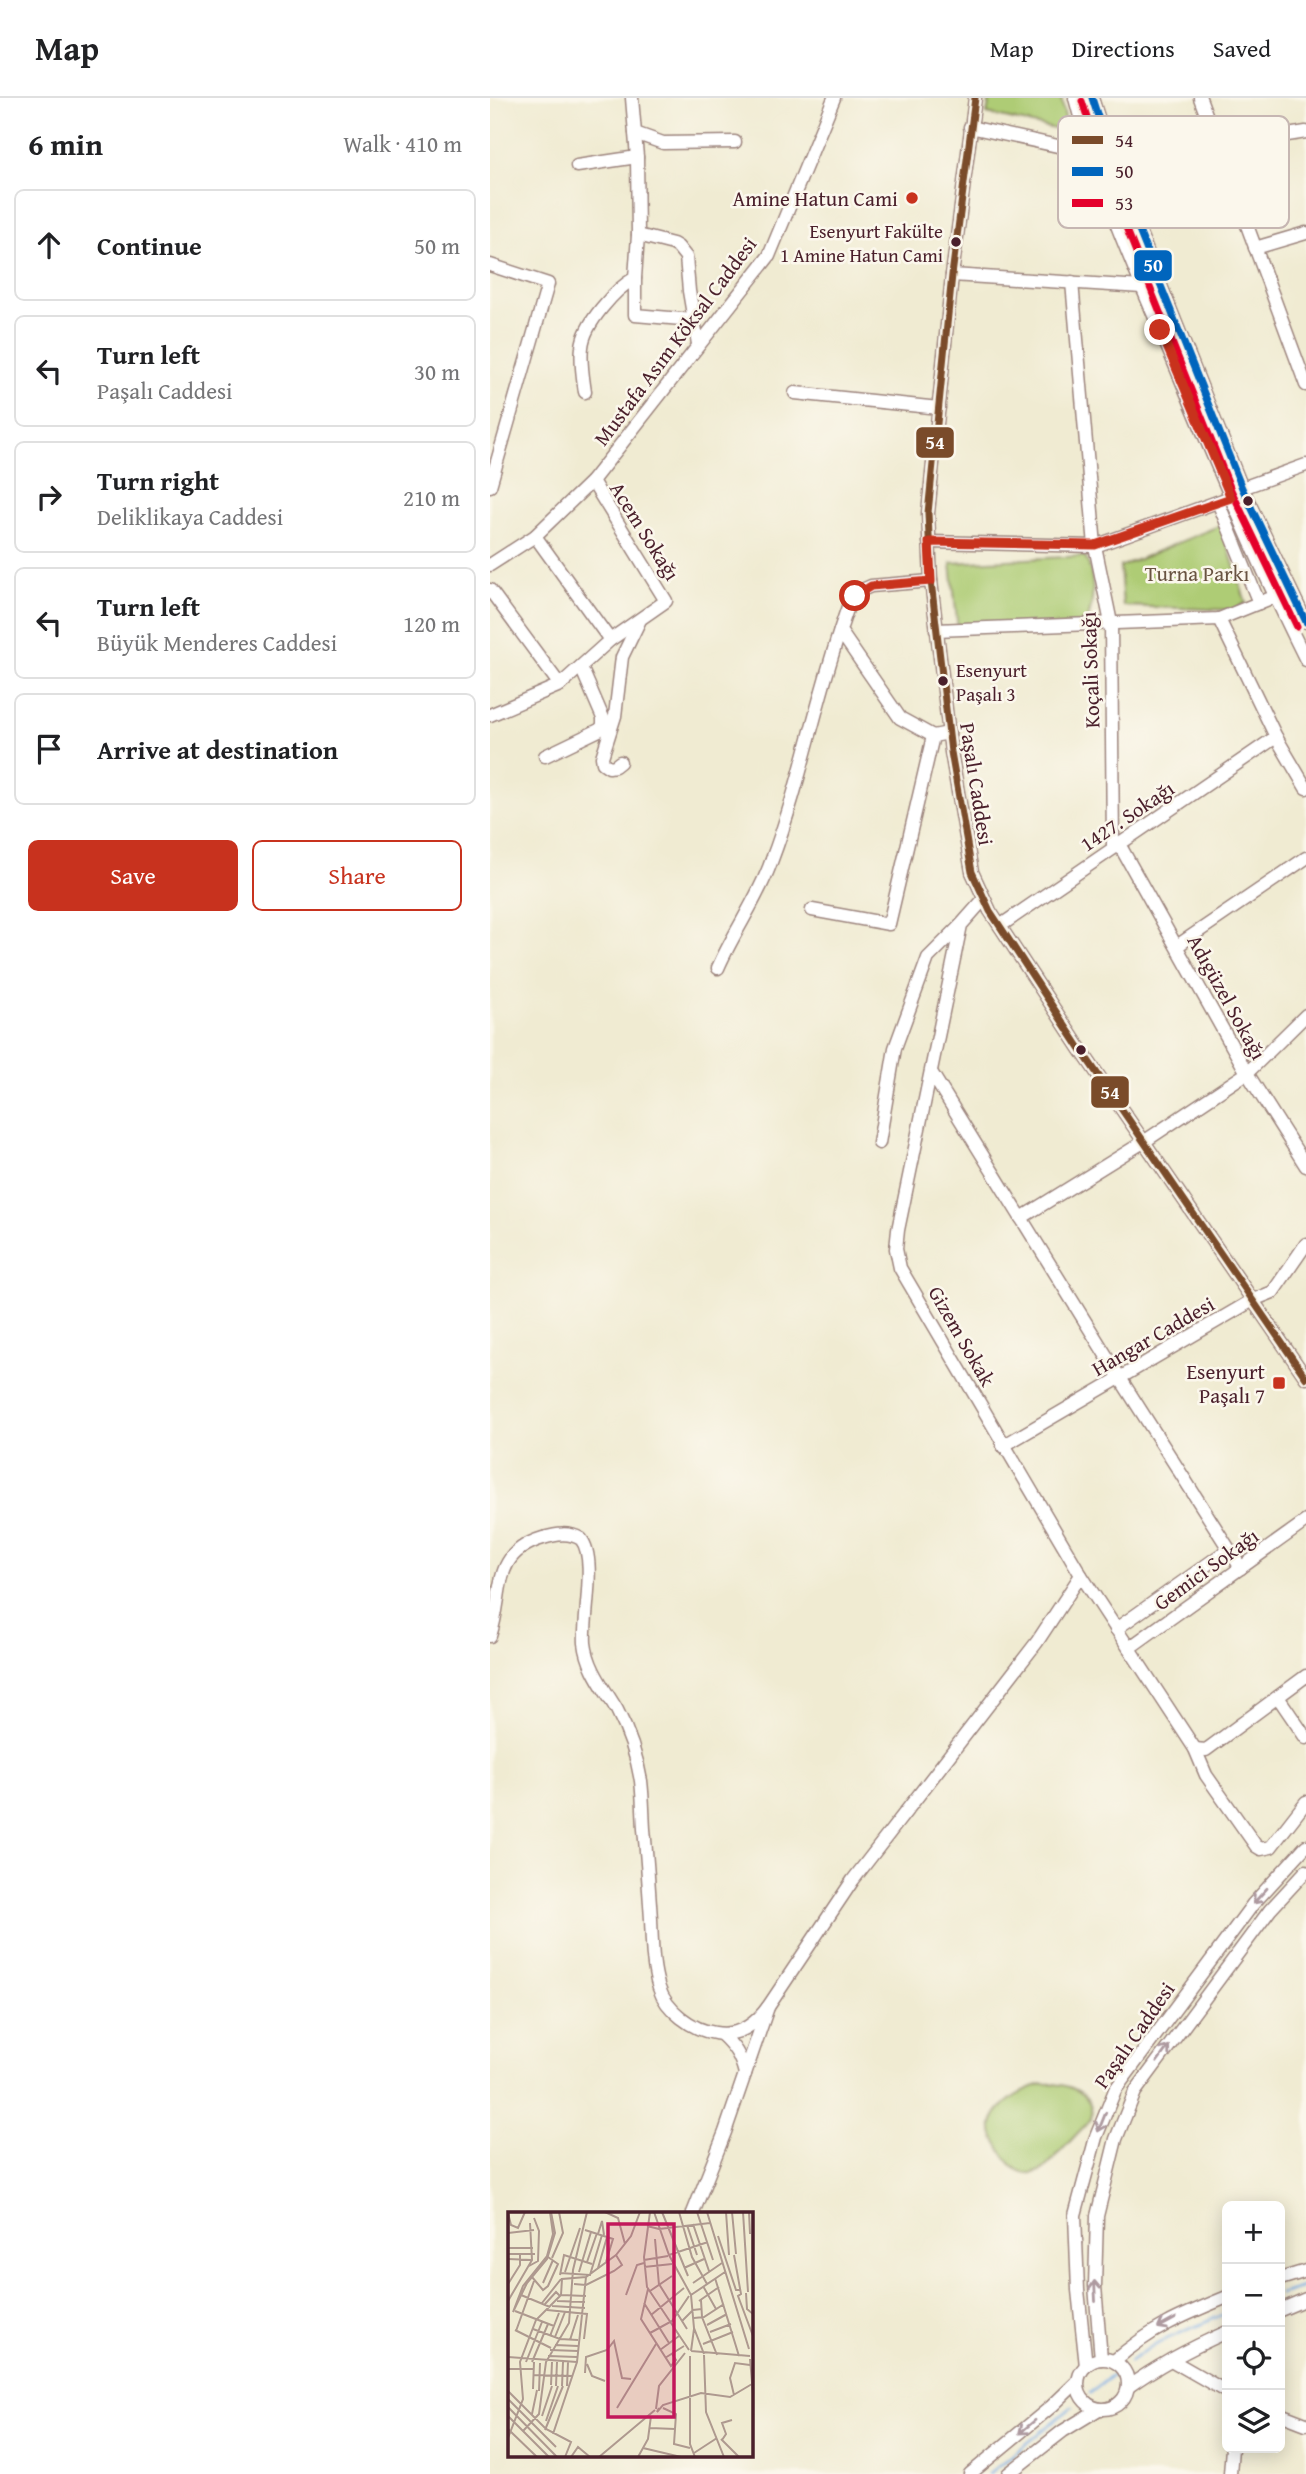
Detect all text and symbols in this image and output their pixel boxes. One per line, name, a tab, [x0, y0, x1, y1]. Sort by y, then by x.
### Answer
text: Map	[35, 24, 99, 72]
text: Map	[990, 31, 1034, 66]
text: Directions	[1072, 31, 1175, 66]
text: Saved	[1213, 31, 1271, 66]
legend	[1058, 116, 1289, 228]
text: 6 min	[28, 122, 103, 166]
text: 54	[1115, 126, 1133, 154]
text: Walk · 410 m	[343, 127, 462, 160]
text: 50	[1115, 157, 1133, 185]
place label: Amine Hatun Cami	[733, 183, 898, 214]
text: 53	[1115, 189, 1133, 217]
marker: Amine Hatun Cami	[904, 190, 920, 206]
place label: Esenyurt Fakülte 1 Amine Hatun Cami	[780, 217, 943, 269]
icon: ahead	[30, 226, 68, 264]
text: Continue	[97, 226, 202, 265]
text: 50 m	[414, 229, 460, 262]
street label: Mustafa Asım Köksal Caddesi	[586, 230, 764, 452]
marker: Esenyurt Fakülte 1 Amine Hatun Cami	[949, 235, 963, 249]
line badge: 50	[1133, 249, 1173, 282]
text: 50	[1143, 251, 1163, 279]
route end	[1144, 314, 1175, 345]
text: Turn left	[97, 335, 200, 374]
icon: left	[30, 352, 68, 390]
text: 30 m	[414, 355, 460, 388]
text: Paşalı Caddesi	[97, 374, 233, 407]
line badge: 54	[915, 426, 955, 459]
text: 54	[925, 428, 945, 456]
text: Turn right	[97, 461, 219, 500]
street label: Acem Sokağı	[602, 475, 688, 587]
icon: right	[30, 478, 68, 516]
text: 210 m	[403, 481, 460, 514]
unlabelled marker	[1241, 494, 1255, 508]
text: Deliklikaya Caddesi	[97, 500, 283, 533]
park label: Turna Parkı	[1145, 558, 1249, 589]
route start	[839, 580, 870, 611]
text: Turn left	[97, 587, 200, 626]
icon: left	[30, 604, 68, 642]
text: 120 m	[403, 607, 460, 640]
street label: Koçali Sokağı	[1072, 611, 1108, 729]
text: Büyük Menderes Caddesi	[97, 626, 337, 659]
place label: Esenyurt Paşalı 3	[956, 656, 1027, 708]
marker: Esenyurt Paşalı 3	[936, 674, 950, 688]
street label: Paşalı Caddesi	[952, 720, 1002, 848]
icon: arrive	[30, 730, 68, 768]
text: Arrive at destination	[97, 730, 338, 769]
street label: 1427. Sokağı	[1074, 773, 1181, 859]
button: Save	[28, 840, 238, 911]
button: Share	[252, 840, 462, 911]
street label: Adıgüzel Sokağı	[1180, 929, 1274, 1065]
unlabelled marker	[1074, 1043, 1088, 1057]
line badge: 54	[1090, 1075, 1130, 1109]
text: 54	[1100, 1078, 1120, 1106]
street label: Gizem Sokak	[921, 1280, 1003, 1392]
street label: Hangar Caddesi	[1086, 1288, 1220, 1384]
place label: Esenyurt Paşalı 7	[1187, 1356, 1266, 1411]
marker: Esenyurt Paşalı 7	[1271, 1375, 1287, 1391]
street label: Gemici Sokağı	[1147, 1520, 1265, 1618]
one-way arrow	[1252, 1887, 1268, 1905]
street label: Paşalı Caddesi	[1086, 1975, 1182, 2095]
one-way arrow	[1156, 2045, 1170, 2064]
one-way arrow	[1095, 2110, 1108, 2132]
map controls	[1222, 2201, 1285, 2453]
button: +	[1222, 2201, 1285, 2264]
inset map	[508, 2212, 752, 2456]
button: −	[1222, 2264, 1285, 2327]
one-way arrow	[1089, 2280, 1102, 2303]
one-way arrow	[1158, 2316, 1178, 2330]
button: locate	[1222, 2327, 1285, 2390]
button: layers	[1222, 2390, 1285, 2453]
one-way arrow	[1019, 2419, 1037, 2434]

